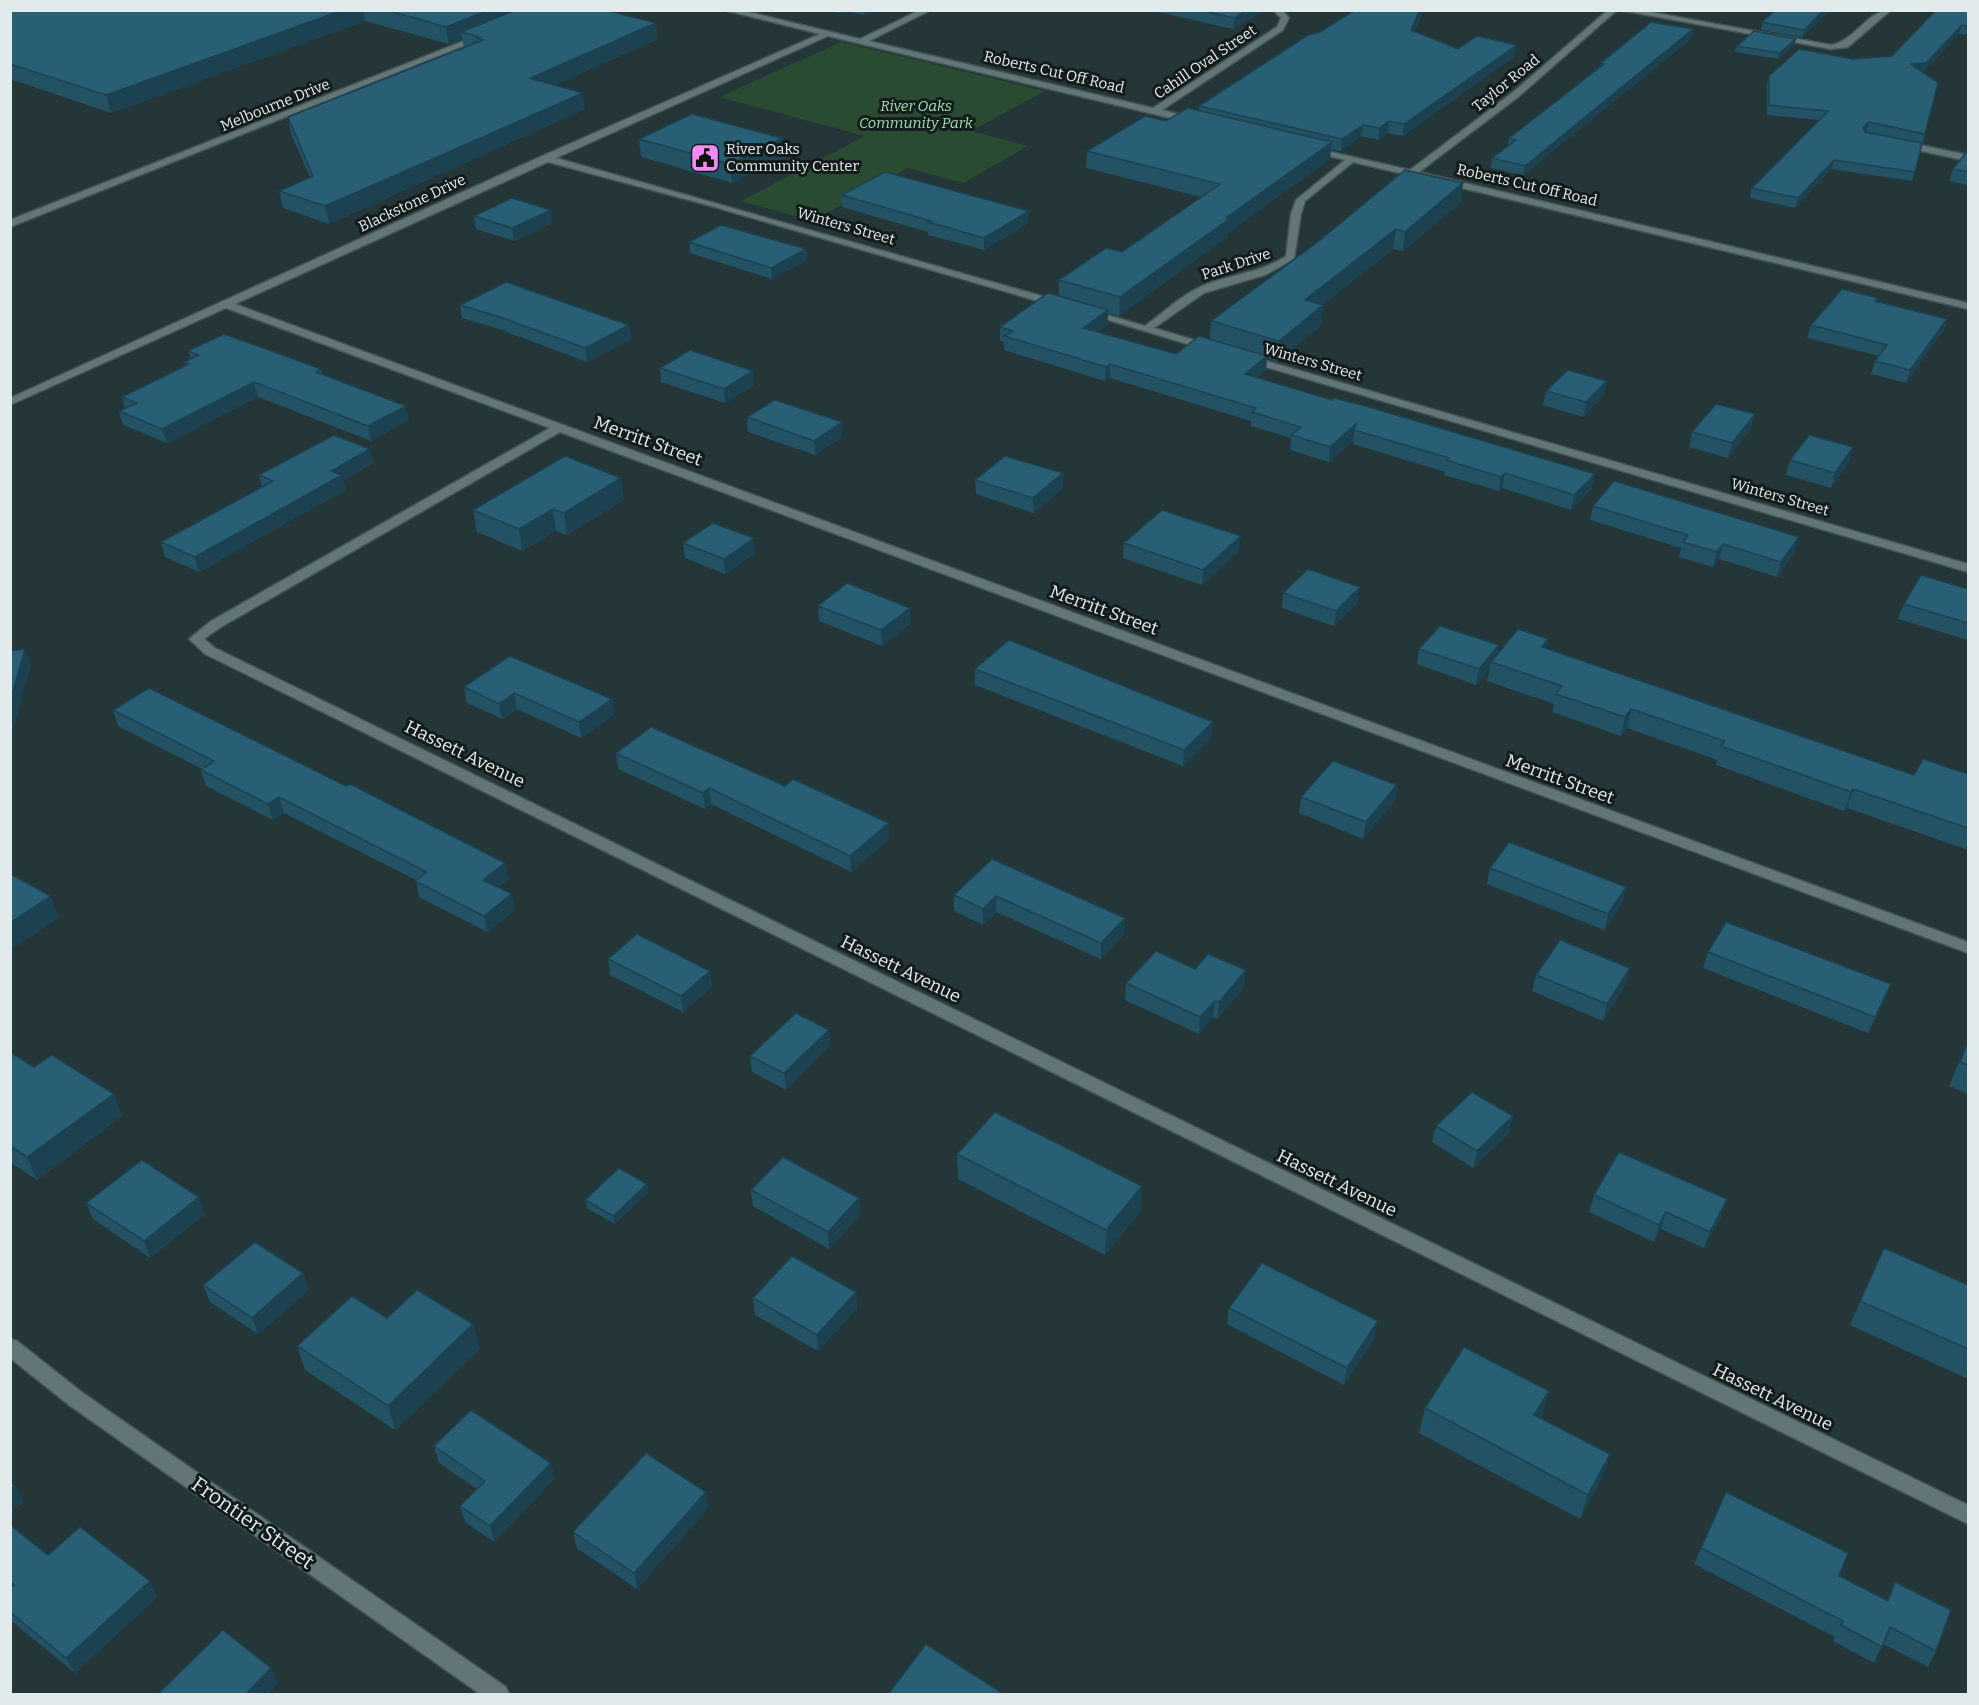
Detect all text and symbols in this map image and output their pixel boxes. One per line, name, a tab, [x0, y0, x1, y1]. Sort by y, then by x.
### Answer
street label: Cahill Oval Street	[1150, 21, 1260, 103]
street label: Roberts Cut Off Road	[982, 47, 1126, 97]
street label: Taylor Road	[1469, 50, 1543, 116]
street label: Melbourne Drive	[218, 75, 332, 135]
park label: River Oaks Community Park	[859, 97, 974, 132]
place label: River Oaks Community Center	[726, 140, 859, 175]
public building icon: River Oaks Community Center	[689, 142, 721, 174]
street label: Roberts Cut Off Road	[1455, 160, 1599, 210]
street label: Blackstone Drive	[356, 170, 468, 236]
street label: Winters Street	[795, 203, 898, 249]
street label: Park Drive	[1199, 244, 1273, 284]
street label: Winters Street	[1262, 339, 1365, 385]
street label: Merritt Street	[591, 411, 706, 471]
street label: Winters Street	[1729, 474, 1832, 520]
street label: Merritt Street	[1047, 580, 1162, 640]
street label: Hassett Avenue	[401, 715, 529, 793]
street label: Merritt Street	[1503, 749, 1618, 809]
street label: Hassett Avenue	[837, 930, 965, 1008]
street label: Hassett Avenue	[1273, 1144, 1401, 1222]
street label: Hassett Avenue	[1709, 1358, 1837, 1436]
street label: Frontier Street	[187, 1471, 320, 1575]

